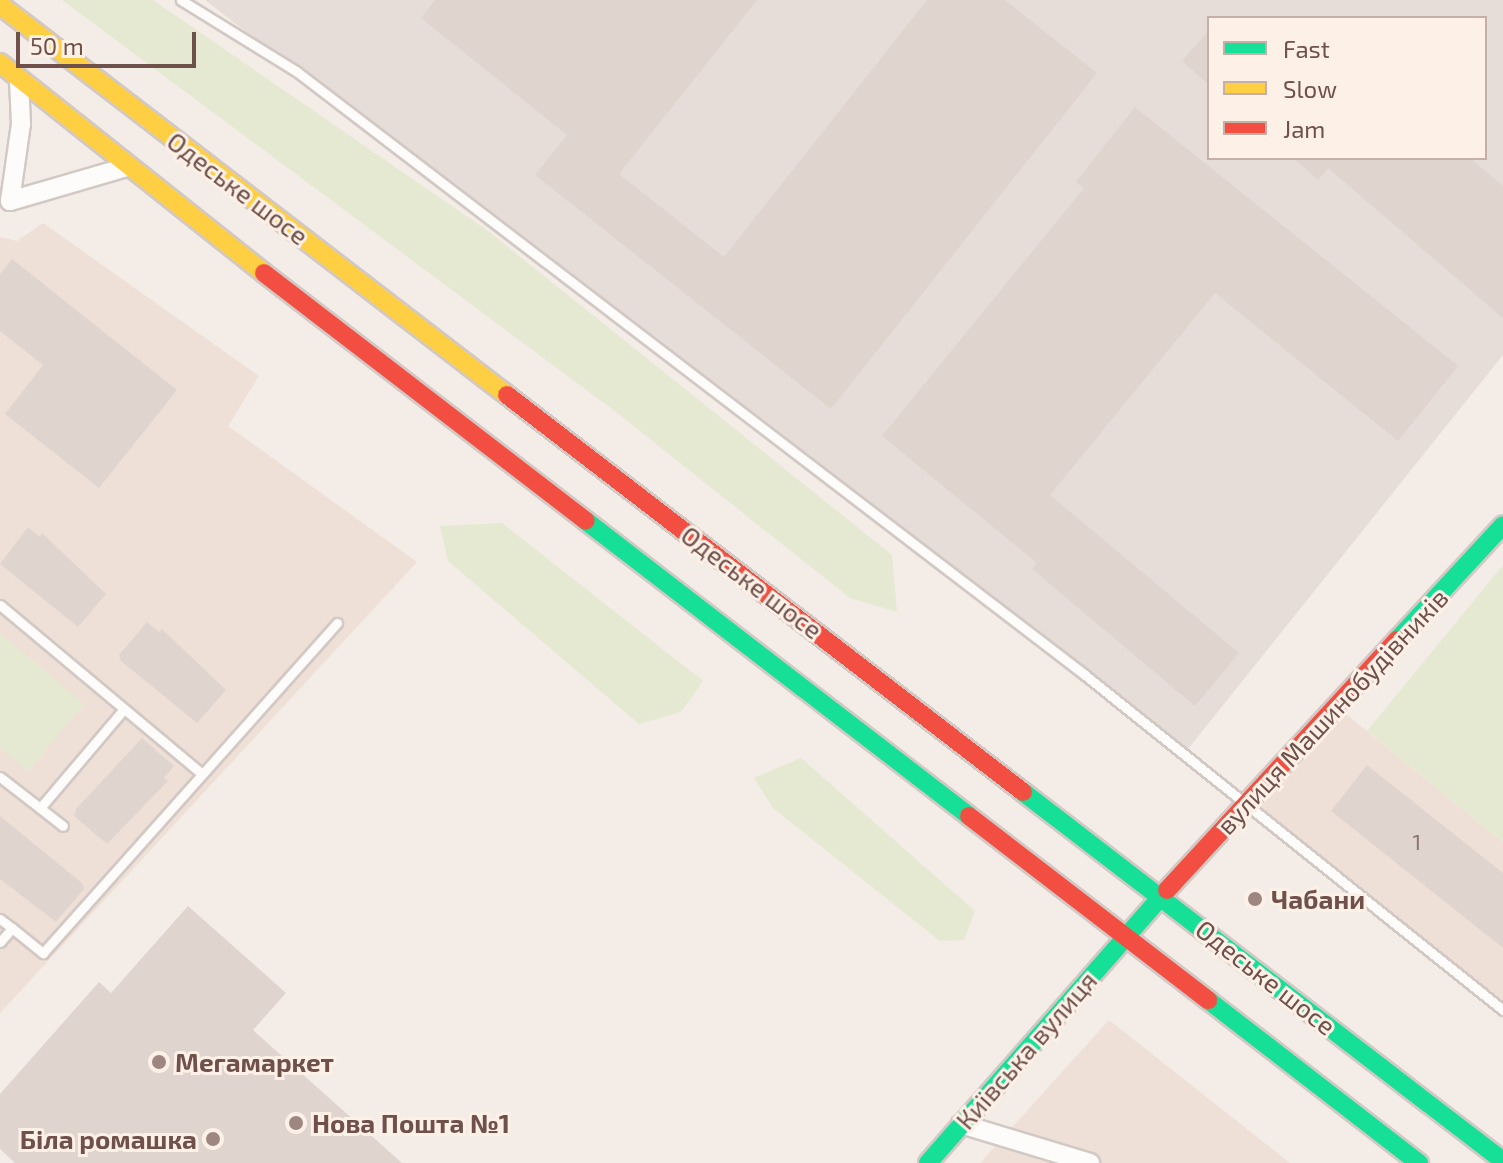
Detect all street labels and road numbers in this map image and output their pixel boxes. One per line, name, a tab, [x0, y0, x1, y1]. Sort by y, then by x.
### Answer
street label: Одеське шосе	[161, 125, 315, 251]
street label: Одеське шосе	[675, 519, 829, 645]
street label: вулиця Машинобудівників	[1210, 582, 1454, 840]
street label: Одеське шосе	[1190, 913, 1342, 1041]
street label: Київська вулиця	[949, 965, 1103, 1135]

